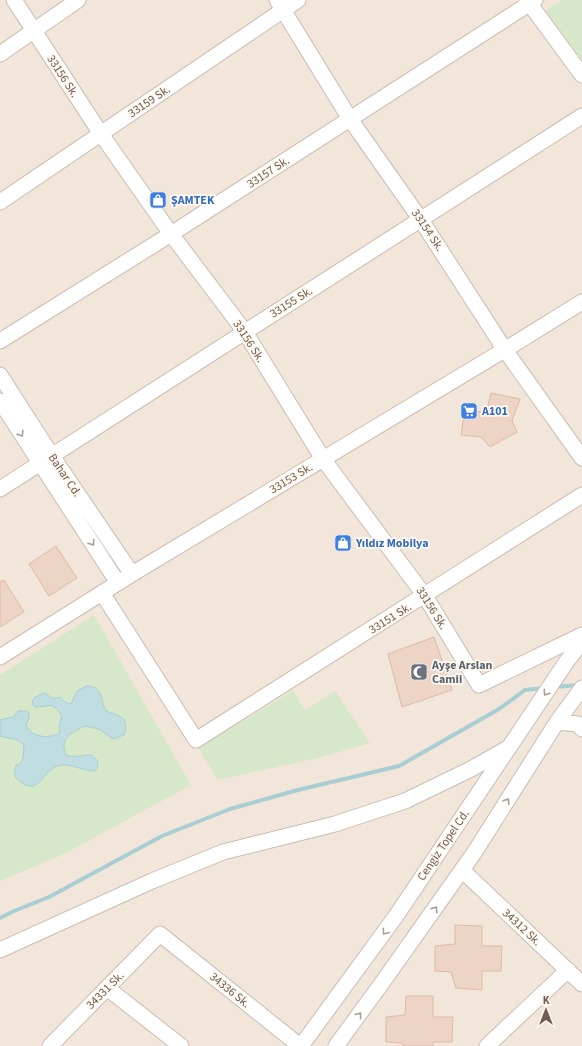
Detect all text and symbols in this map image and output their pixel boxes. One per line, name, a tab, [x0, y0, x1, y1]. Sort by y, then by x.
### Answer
street label: 33156 Sk.	[42, 52, 83, 101]
street label: 33159 Sk.	[125, 81, 174, 122]
street label: 33157 Sk.	[244, 152, 293, 193]
shop icon: ŞAMTEK	[148, 190, 168, 210]
place label: ŞAMTEK	[171, 192, 215, 209]
street label: 33154 Sk.	[407, 206, 448, 255]
street label: 33155 Sk.	[267, 283, 316, 322]
street label: 33156 Sk.	[228, 317, 269, 366]
supermarket icon: A101	[459, 401, 479, 421]
place label: A101	[481, 403, 508, 420]
one-way arrow	[16, 430, 24, 437]
street label: Bahar Cd.	[44, 450, 85, 500]
street label: 33153 Sk.	[266, 459, 316, 498]
shop icon: Yıldız Mobilya	[333, 533, 353, 553]
place label: Yıldız Mobilya	[355, 535, 428, 552]
one-way arrow	[87, 539, 95, 546]
street label: 33156 Sk.	[412, 584, 451, 633]
street label: 33151 Sk.	[366, 599, 415, 638]
place label: Ayşe Arslan Camii	[431, 657, 492, 688]
mosque icon: Ayşe Arslan Camii	[409, 662, 429, 682]
one-way arrow	[543, 689, 550, 696]
one-way arrow	[502, 798, 510, 805]
street label: Cengiz Topel Cd.	[413, 806, 474, 884]
street label: 34312 Sk.	[498, 905, 545, 950]
one-way arrow	[430, 906, 438, 913]
one-way arrow	[382, 927, 389, 934]
street label: 34331 Sk.	[82, 967, 128, 1013]
street label: 34336 Sk.	[206, 969, 254, 1012]
north arrow	[526, 990, 566, 1030]
text: K	[543, 993, 550, 1008]
one-way arrow	[354, 1012, 361, 1019]

